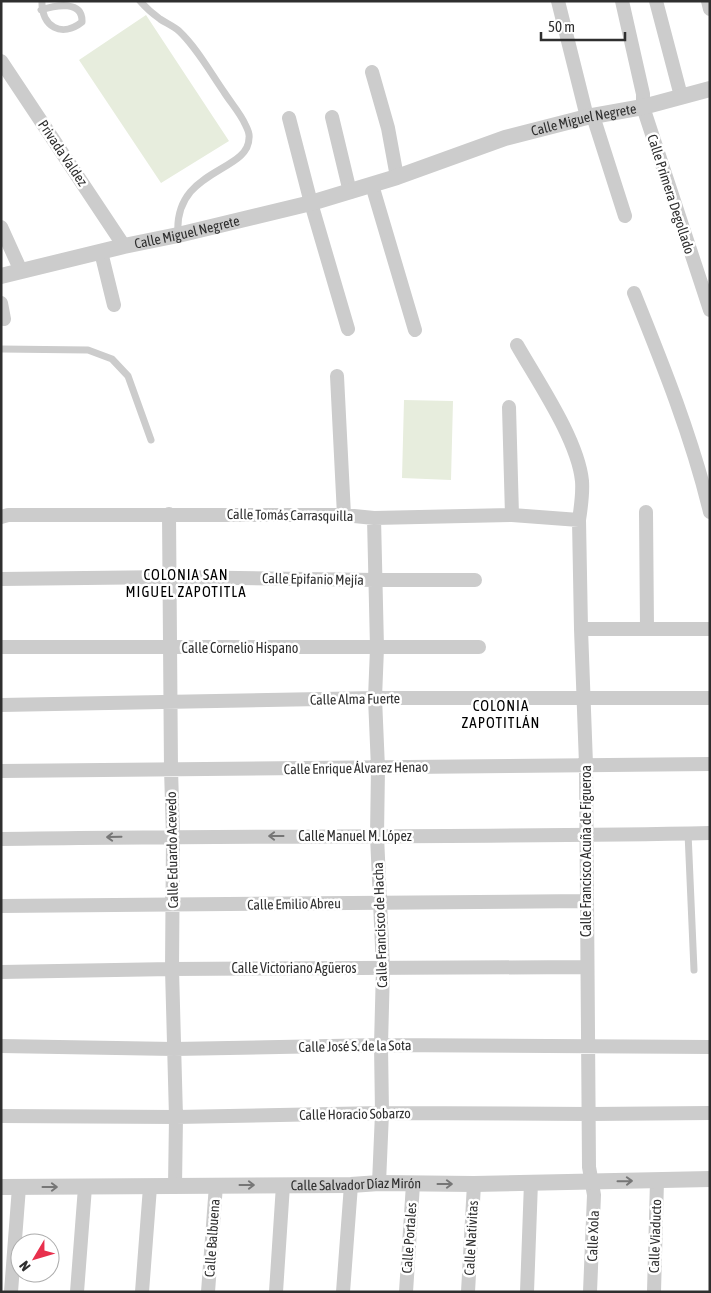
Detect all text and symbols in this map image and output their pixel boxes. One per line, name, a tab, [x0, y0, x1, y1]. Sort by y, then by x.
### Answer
scale bar	[541, 10, 625, 42]
text: 50 m	[548, 18, 575, 35]
street label: Calle Miguel Negrete	[529, 100, 637, 139]
street label: Privada Valdez	[35, 117, 91, 189]
street label: Calle Primera Degollado	[644, 132, 698, 256]
street label: Calle Miguel Negrete	[133, 213, 241, 252]
street label: Calle Tomás Carrasquilla	[227, 506, 353, 524]
district label: COLONIA SAN MIGUEL ZAPOTITLA	[126, 566, 247, 600]
street label: Calle Epifanio Mejía	[262, 570, 364, 588]
street label: Calle Cornelio Hispano	[182, 640, 298, 656]
street label: Calle Alma Fuerte	[310, 690, 400, 708]
district label: COLONIA ZAPOTITLÁN	[462, 697, 540, 731]
street label: Calle Enrique Álvarez Henao	[284, 759, 428, 777]
street label: Calle Francisco Acuña de Figueroa	[578, 765, 594, 937]
street label: Calle Eduardo Acevedo	[163, 791, 181, 909]
street label: Calle Manuel M. López	[298, 828, 412, 844]
one-way arrow	[268, 831, 284, 841]
one-way arrow	[106, 832, 122, 842]
street label: Calle Francisco de Hacha	[370, 862, 390, 988]
street label: Calle Emilio Abreu	[247, 895, 341, 913]
street label: Calle Victoriano Agüeros	[232, 960, 356, 976]
street label: Calle José S. de la Sota	[298, 1037, 412, 1055]
street label: Calle Horacio Sobarzo	[299, 1105, 411, 1123]
street label: Calle Salvador Díaz Mirón	[291, 1175, 421, 1193]
one-way arrow	[616, 1176, 633, 1186]
one-way arrow	[436, 1179, 453, 1189]
one-way arrow	[239, 1180, 255, 1190]
one-way arrow	[42, 1182, 58, 1192]
street label: Calle Balbuena	[201, 1198, 223, 1278]
street label: Calle Viaducto	[646, 1199, 664, 1273]
street label: Calle Nativitas	[461, 1200, 481, 1276]
street label: Calle Portales	[399, 1202, 419, 1274]
street label: Calle Xola	[584, 1210, 602, 1262]
north arrow	[10, 1233, 60, 1283]
text: N	[16, 1258, 34, 1274]

